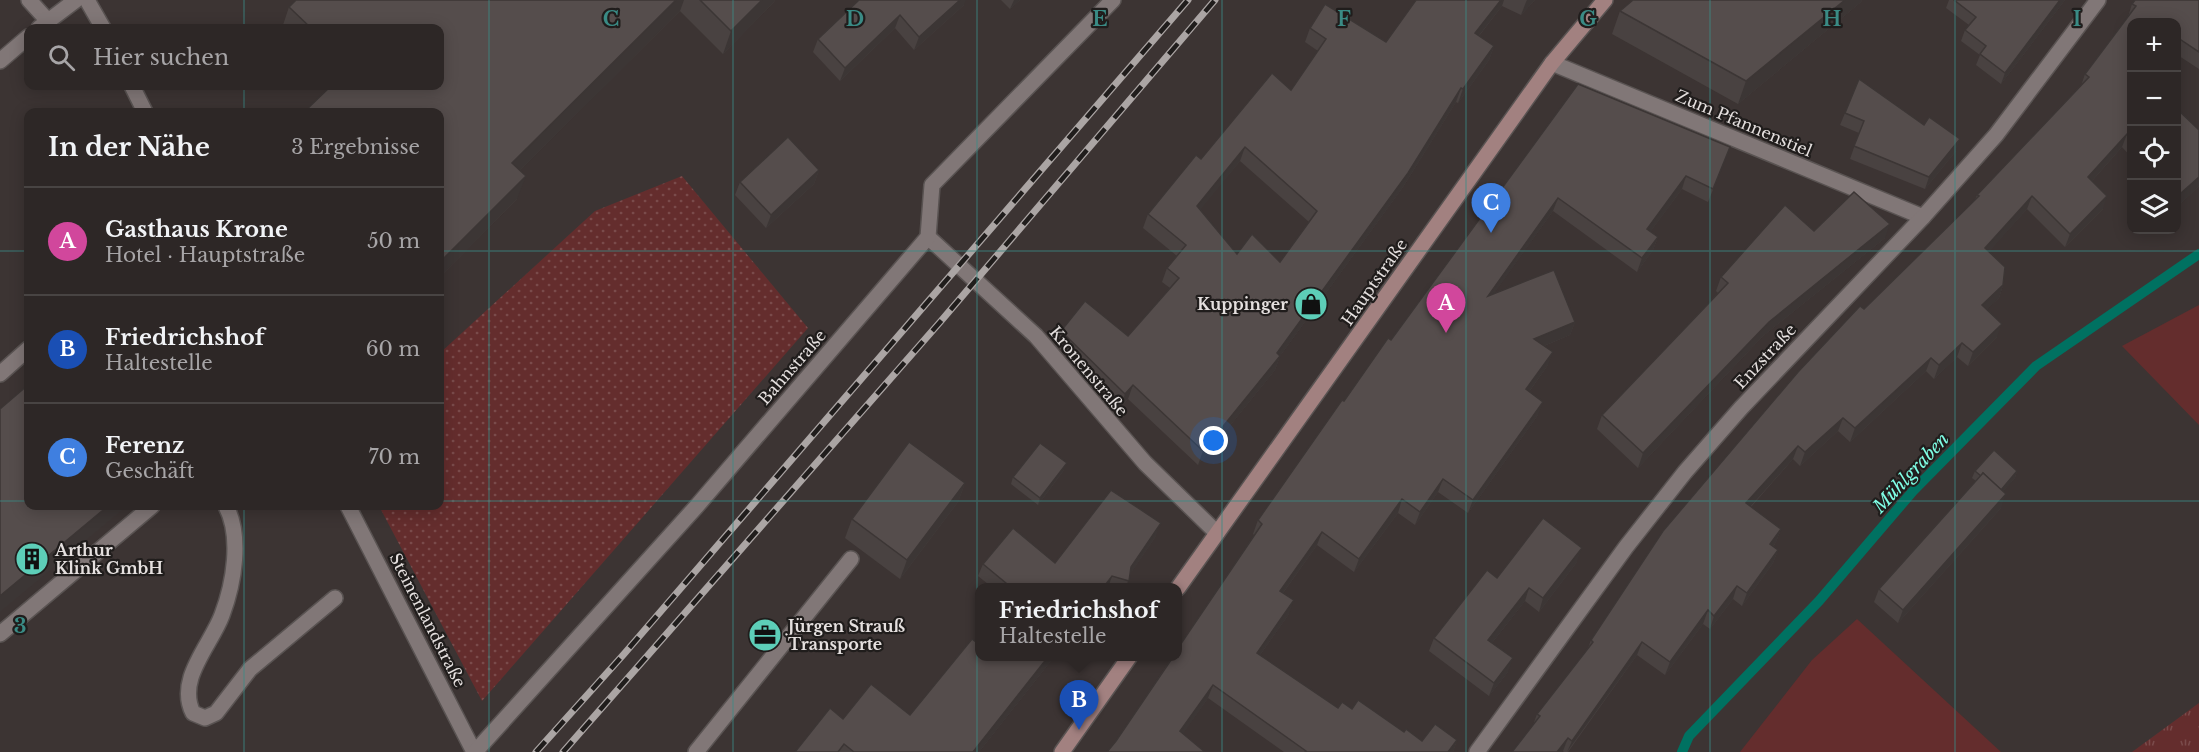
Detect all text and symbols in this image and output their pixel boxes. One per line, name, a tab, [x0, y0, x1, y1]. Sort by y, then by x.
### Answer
text: C	[603, 7, 619, 31]
text: D	[846, 7, 864, 31]
text: E	[1092, 7, 1108, 31]
text: F	[1337, 7, 1351, 31]
text: G	[1579, 7, 1597, 31]
text: H	[1823, 7, 1842, 31]
text: I	[2073, 7, 2081, 31]
map controls	[2127, 18, 2181, 234]
button: +	[2127, 18, 2181, 72]
search box	[24, 24, 444, 90]
icon: search	[45, 41, 78, 74]
text: Hier suchen	[93, 44, 229, 71]
button: −	[2127, 72, 2181, 126]
street label: Zum Pfannenstiel	[1673, 85, 1815, 161]
button: locate	[2127, 126, 2181, 180]
text: In der Nähe	[48, 131, 210, 163]
text: 3 Ergebnisse	[291, 135, 420, 159]
button: layers	[2127, 180, 2181, 234]
pin: C	[1472, 184, 1510, 233]
text: Gasthaus Krone	[105, 216, 288, 243]
text: A	[59, 229, 76, 253]
text: 50 m	[367, 229, 420, 253]
street label: Hauptstraße	[1337, 235, 1411, 329]
text: Hotel · Hauptstraße	[105, 243, 305, 267]
pin: A	[1426, 284, 1466, 333]
shop icon: Kuppinger	[1293, 286, 1329, 322]
place label: Kuppinger	[1197, 294, 1288, 314]
street label: Enzstraße	[1730, 319, 1800, 393]
street label: Kronenstraße	[1045, 322, 1133, 420]
text: Friedrichshof	[105, 324, 264, 351]
street label: Bahnstraße	[754, 325, 830, 409]
text: B	[60, 337, 75, 361]
text: 60 m	[366, 337, 420, 361]
text: Haltestelle	[105, 351, 213, 375]
your location	[1199, 426, 1228, 455]
water label: Mühlgraben	[1868, 428, 1954, 518]
text: Ferenz	[105, 432, 184, 459]
text: C	[59, 445, 76, 469]
text: 70 m	[368, 445, 420, 469]
text: Geschäft	[105, 459, 194, 483]
place label: Arthur Klink GmbH	[54, 540, 163, 578]
building icon: Arthur Klink GmbH	[14, 541, 50, 577]
street label: Steinenlandstraße	[386, 550, 470, 690]
popup	[975, 583, 1182, 661]
text: Friedrichshof	[999, 597, 1158, 624]
text: 3	[14, 614, 26, 638]
place label: Jürgen Strauß Transporte	[785, 616, 906, 654]
office icon: Jürgen Strauß Transporte	[747, 617, 783, 653]
text: Haltestelle	[999, 624, 1106, 648]
pin: B	[1060, 680, 1098, 730]

